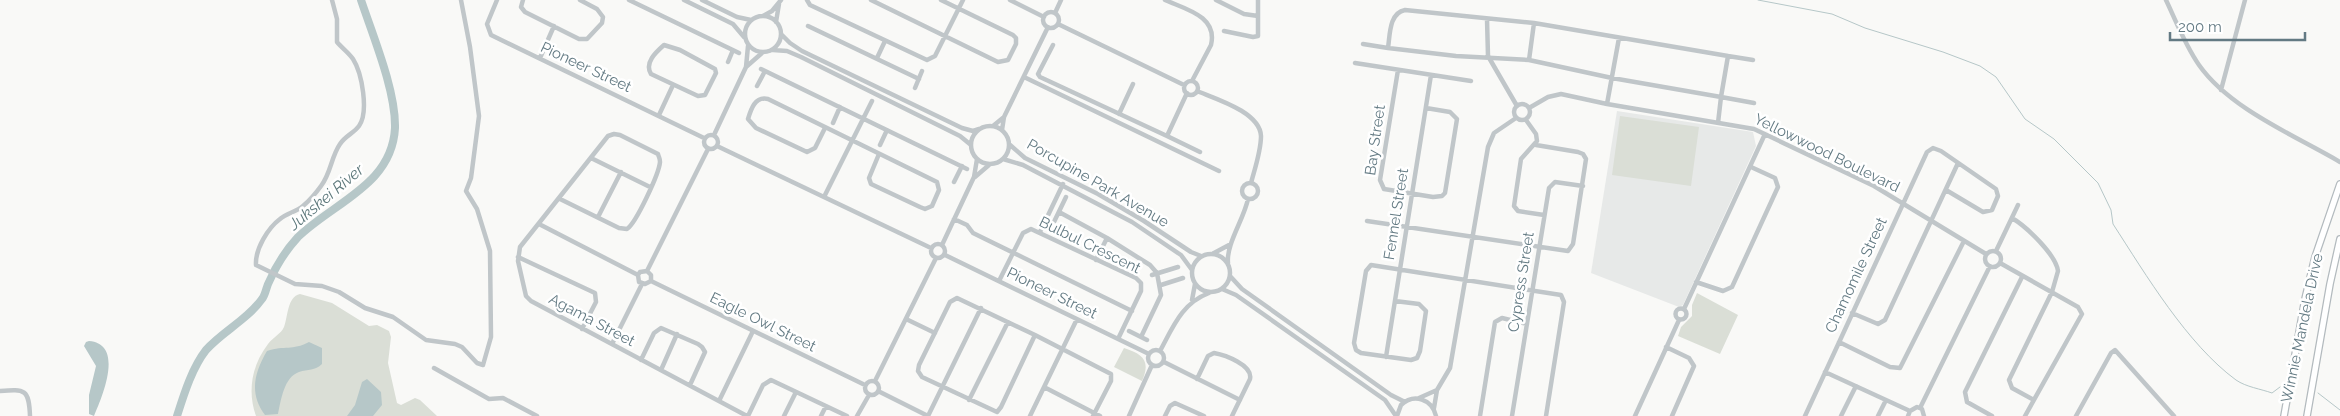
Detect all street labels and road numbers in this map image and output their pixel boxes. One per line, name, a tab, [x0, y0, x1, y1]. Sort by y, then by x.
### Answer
street label: Pioneer Street	[538, 38, 634, 96]
street label: Bay Street	[1361, 104, 1389, 176]
street label: Yellowwood Boulevard	[1751, 110, 1903, 196]
street label: Porcupine Park Avenue	[1024, 135, 1172, 231]
street label: Fennel Street	[1380, 167, 1412, 261]
street label: Bulbul Crescent	[1036, 213, 1144, 277]
street label: Chamomile Street	[1821, 214, 1891, 336]
street label: Cypress Street	[1504, 231, 1538, 333]
street label: Winnie Mandela Drive	[2277, 251, 2327, 404]
street label: Pioneer Street	[1004, 263, 1100, 323]
street label: Eagle Owl Street	[707, 289, 819, 355]
street label: Agama Street	[546, 290, 638, 350]

